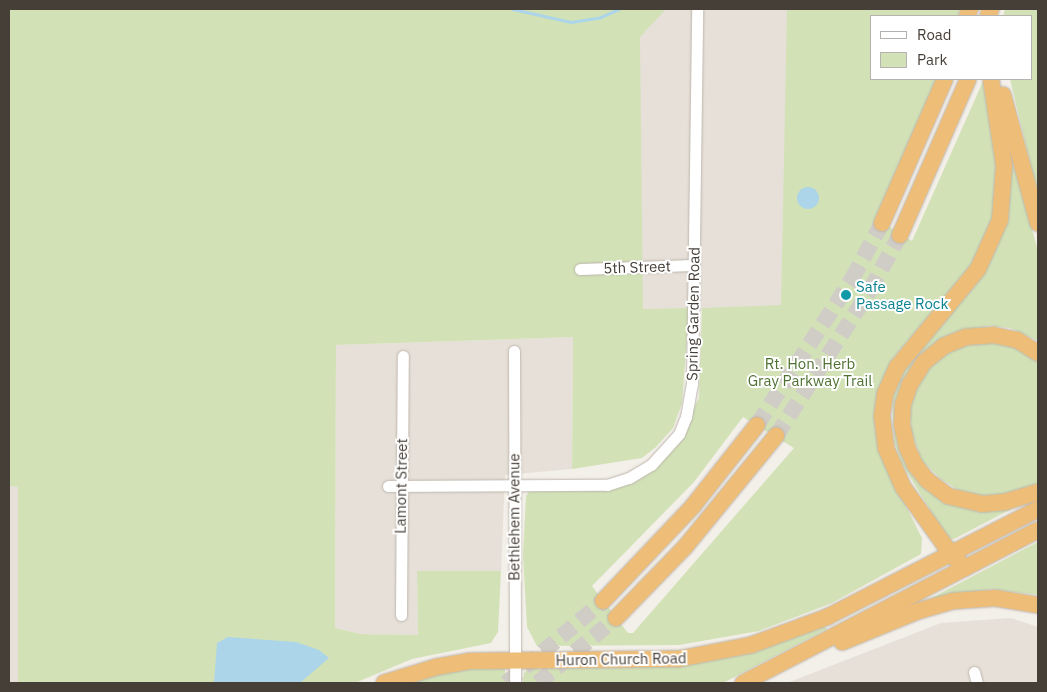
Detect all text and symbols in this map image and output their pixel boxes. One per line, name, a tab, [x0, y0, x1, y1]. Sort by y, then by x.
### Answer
legend	[870, 15, 1032, 80]
text: Road	[917, 25, 952, 44]
text: Park	[917, 50, 947, 69]
street label: Spring Garden Road	[683, 247, 703, 381]
street label: 5th Street	[603, 257, 671, 277]
place label: Safe Passage Rock	[856, 277, 948, 312]
marker: Safe Passage Rock	[840, 289, 852, 301]
park label: Rt. Hon. Herb Gray Parkway Trail	[748, 354, 872, 389]
street label: Lamont Street	[391, 438, 411, 534]
street label: Bethlehem Avenue	[505, 453, 523, 581]
street label: Huron Church Road	[555, 649, 687, 669]

